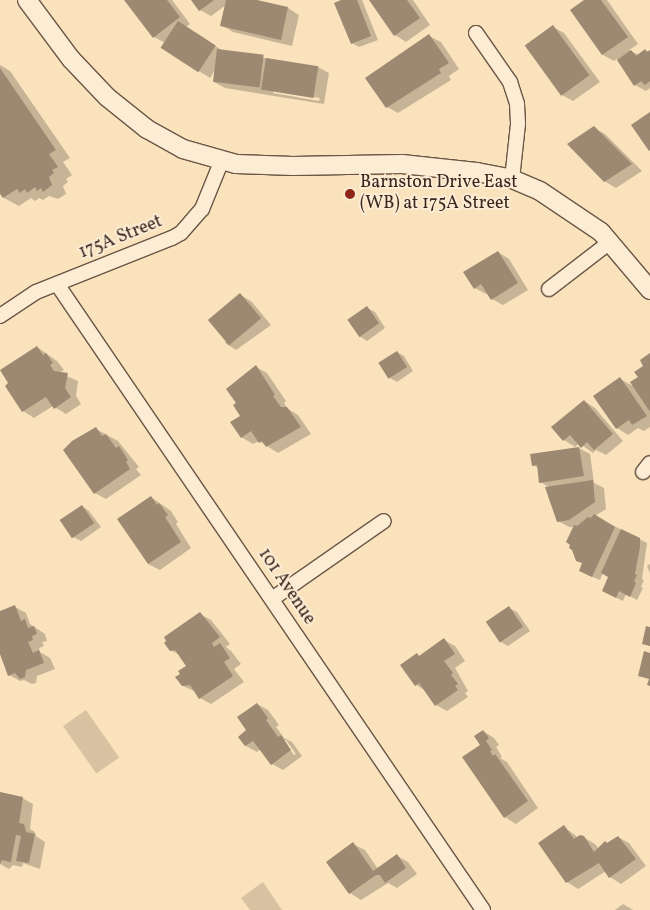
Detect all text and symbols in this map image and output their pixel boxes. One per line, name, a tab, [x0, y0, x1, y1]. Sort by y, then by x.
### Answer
place label: Barnston Drive East (WB) at 175A Street	[360, 173, 518, 215]
marker: Barnston Drive East (WB) at 175A Street	[344, 188, 356, 200]
street label: 175A Street	[76, 212, 166, 264]
street label: 101 Avenue	[253, 545, 319, 629]

